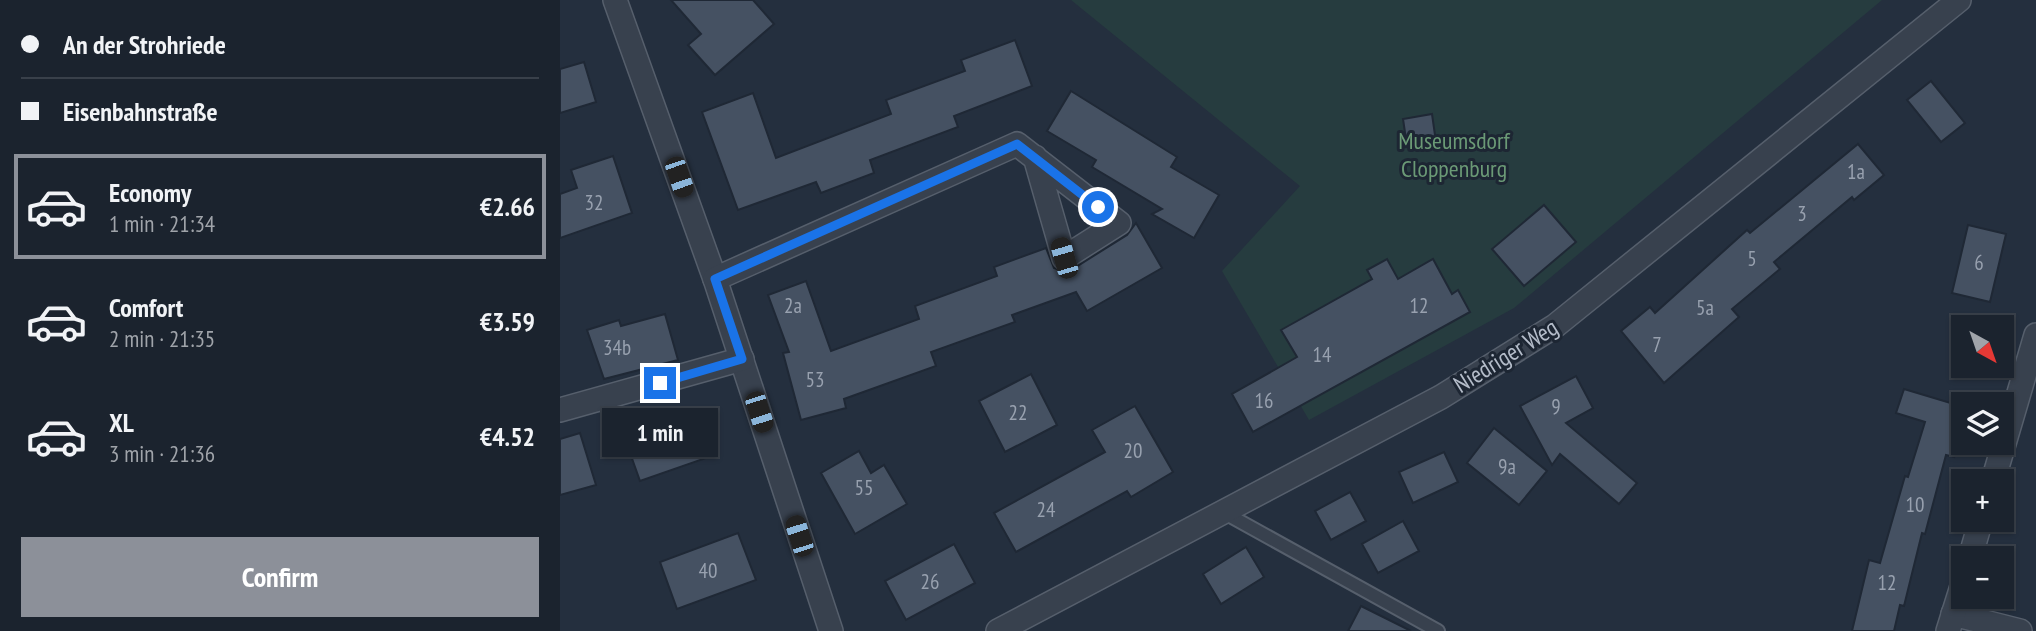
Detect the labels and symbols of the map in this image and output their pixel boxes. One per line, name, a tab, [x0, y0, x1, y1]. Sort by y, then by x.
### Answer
park label: Museumsdorf Cloppenburg	[1398, 125, 1511, 184]
car	[663, 154, 696, 200]
house number: 1a	[1847, 158, 1865, 185]
house number: 32	[585, 189, 603, 216]
route start	[1082, 191, 1114, 223]
house number: 3	[1797, 200, 1807, 227]
car	[1049, 235, 1080, 281]
house number: 5	[1747, 245, 1757, 272]
house number: 6	[1974, 249, 1984, 276]
house number: 2a	[784, 292, 802, 319]
house number: 12	[1410, 292, 1428, 319]
house number: 5a	[1696, 294, 1714, 321]
street label: Niedriger Weg	[1448, 311, 1564, 400]
north arrow	[1951, 315, 2014, 378]
house number: 7	[1652, 331, 1662, 358]
house number: 34b	[603, 334, 631, 361]
house number: 14	[1313, 341, 1332, 368]
house number: 53	[806, 366, 824, 393]
route end	[644, 367, 676, 399]
house number: 16	[1255, 387, 1273, 414]
car	[743, 389, 776, 435]
house number: 9	[1551, 393, 1561, 420]
house number: 22	[1009, 399, 1027, 426]
callout: 1 min	[602, 408, 718, 457]
house number: 20	[1124, 437, 1142, 464]
house number: 9a	[1498, 453, 1516, 480]
house number: 55	[855, 474, 873, 501]
house number: 10	[1906, 491, 1924, 518]
house number: 24	[1037, 496, 1056, 523]
car	[783, 513, 816, 559]
house number: 40	[699, 557, 717, 584]
house number: 26	[921, 568, 939, 595]
house number: 12	[1878, 569, 1896, 596]

